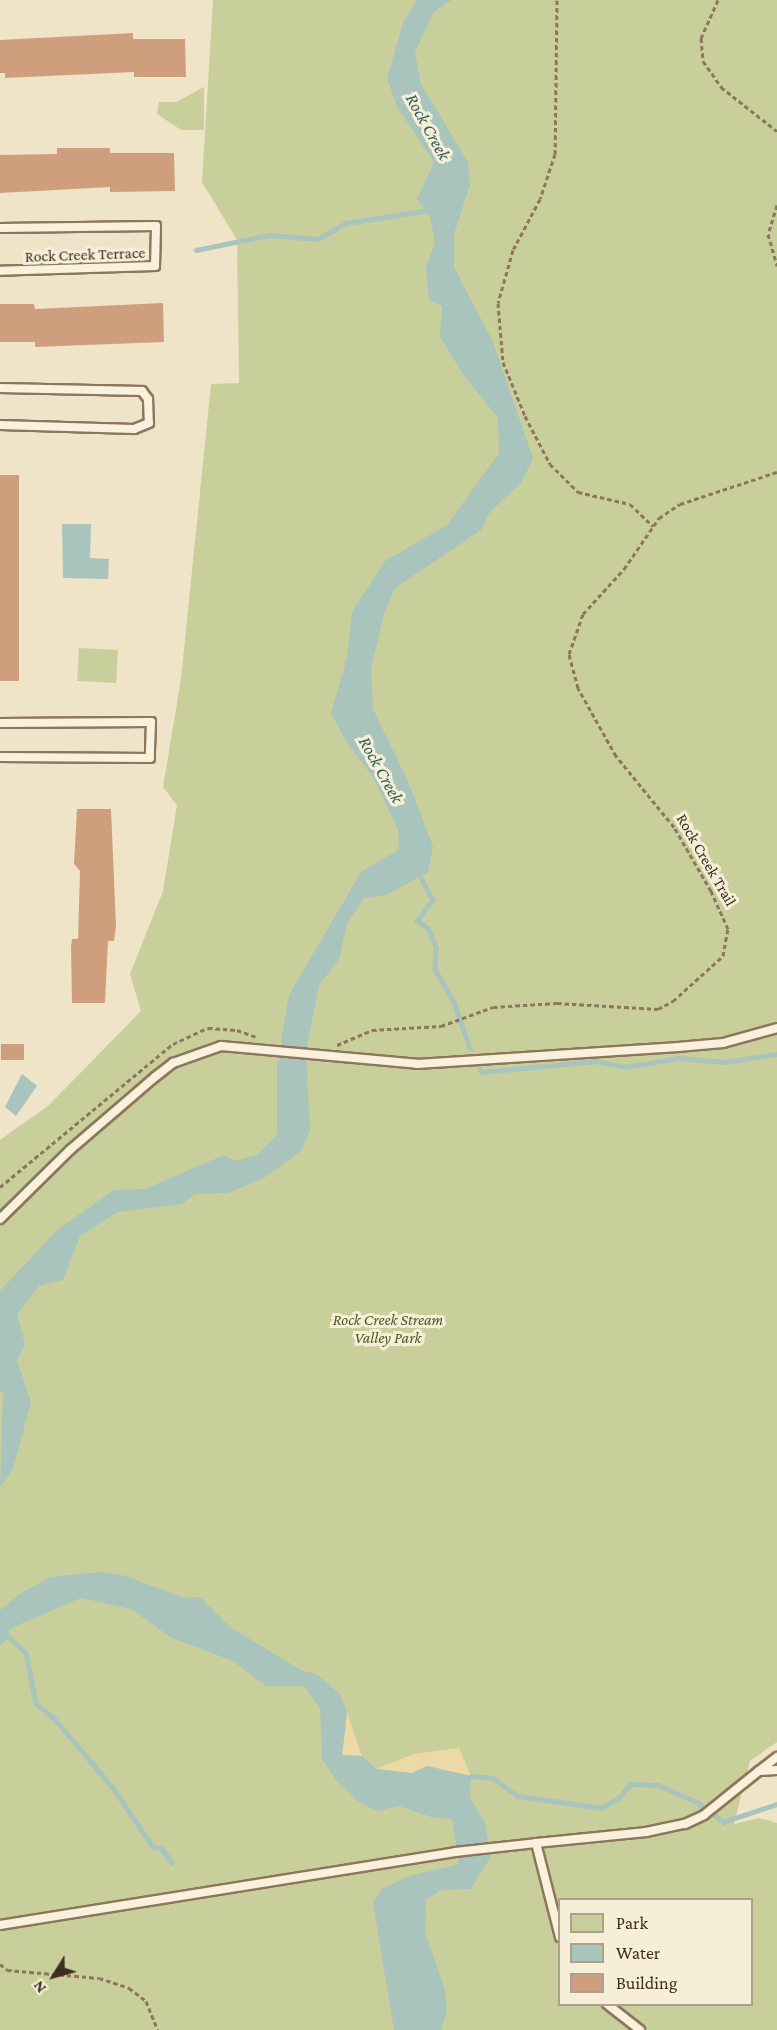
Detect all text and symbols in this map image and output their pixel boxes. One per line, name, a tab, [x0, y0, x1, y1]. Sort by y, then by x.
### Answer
water label: Rock Creek	[401, 90, 455, 164]
street label: Rock Creek Terrace	[24, 243, 146, 267]
water label: Rock Creek	[354, 733, 408, 807]
street label: Rock Creek Trail	[672, 811, 740, 909]
park label: Rock Creek Stream Valley Park	[333, 1310, 443, 1348]
legend	[558, 1898, 753, 2006]
text: Park	[616, 1913, 648, 1933]
text: Water	[616, 1943, 660, 1963]
north arrow	[24, 1946, 84, 2006]
text: Building	[616, 1973, 677, 1993]
text: N	[29, 1978, 49, 1997]

